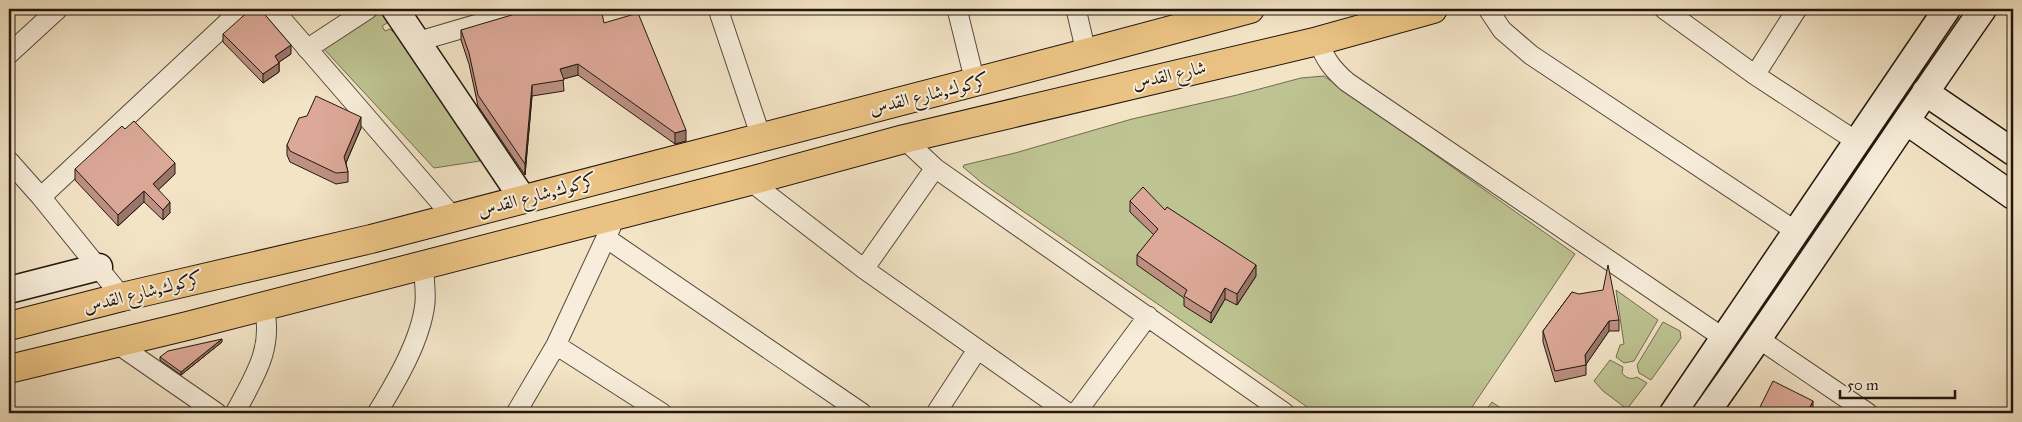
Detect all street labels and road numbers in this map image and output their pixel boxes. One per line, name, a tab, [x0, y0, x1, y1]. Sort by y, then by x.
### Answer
street label: شارع القدس	[1130, 56, 1209, 98]
street label: كركوك,شارع القدس	[867, 69, 992, 123]
street label: كركوك,شارع القدس	[475, 169, 600, 225]
street label: كركوك,شارع القدس	[81, 267, 206, 321]

